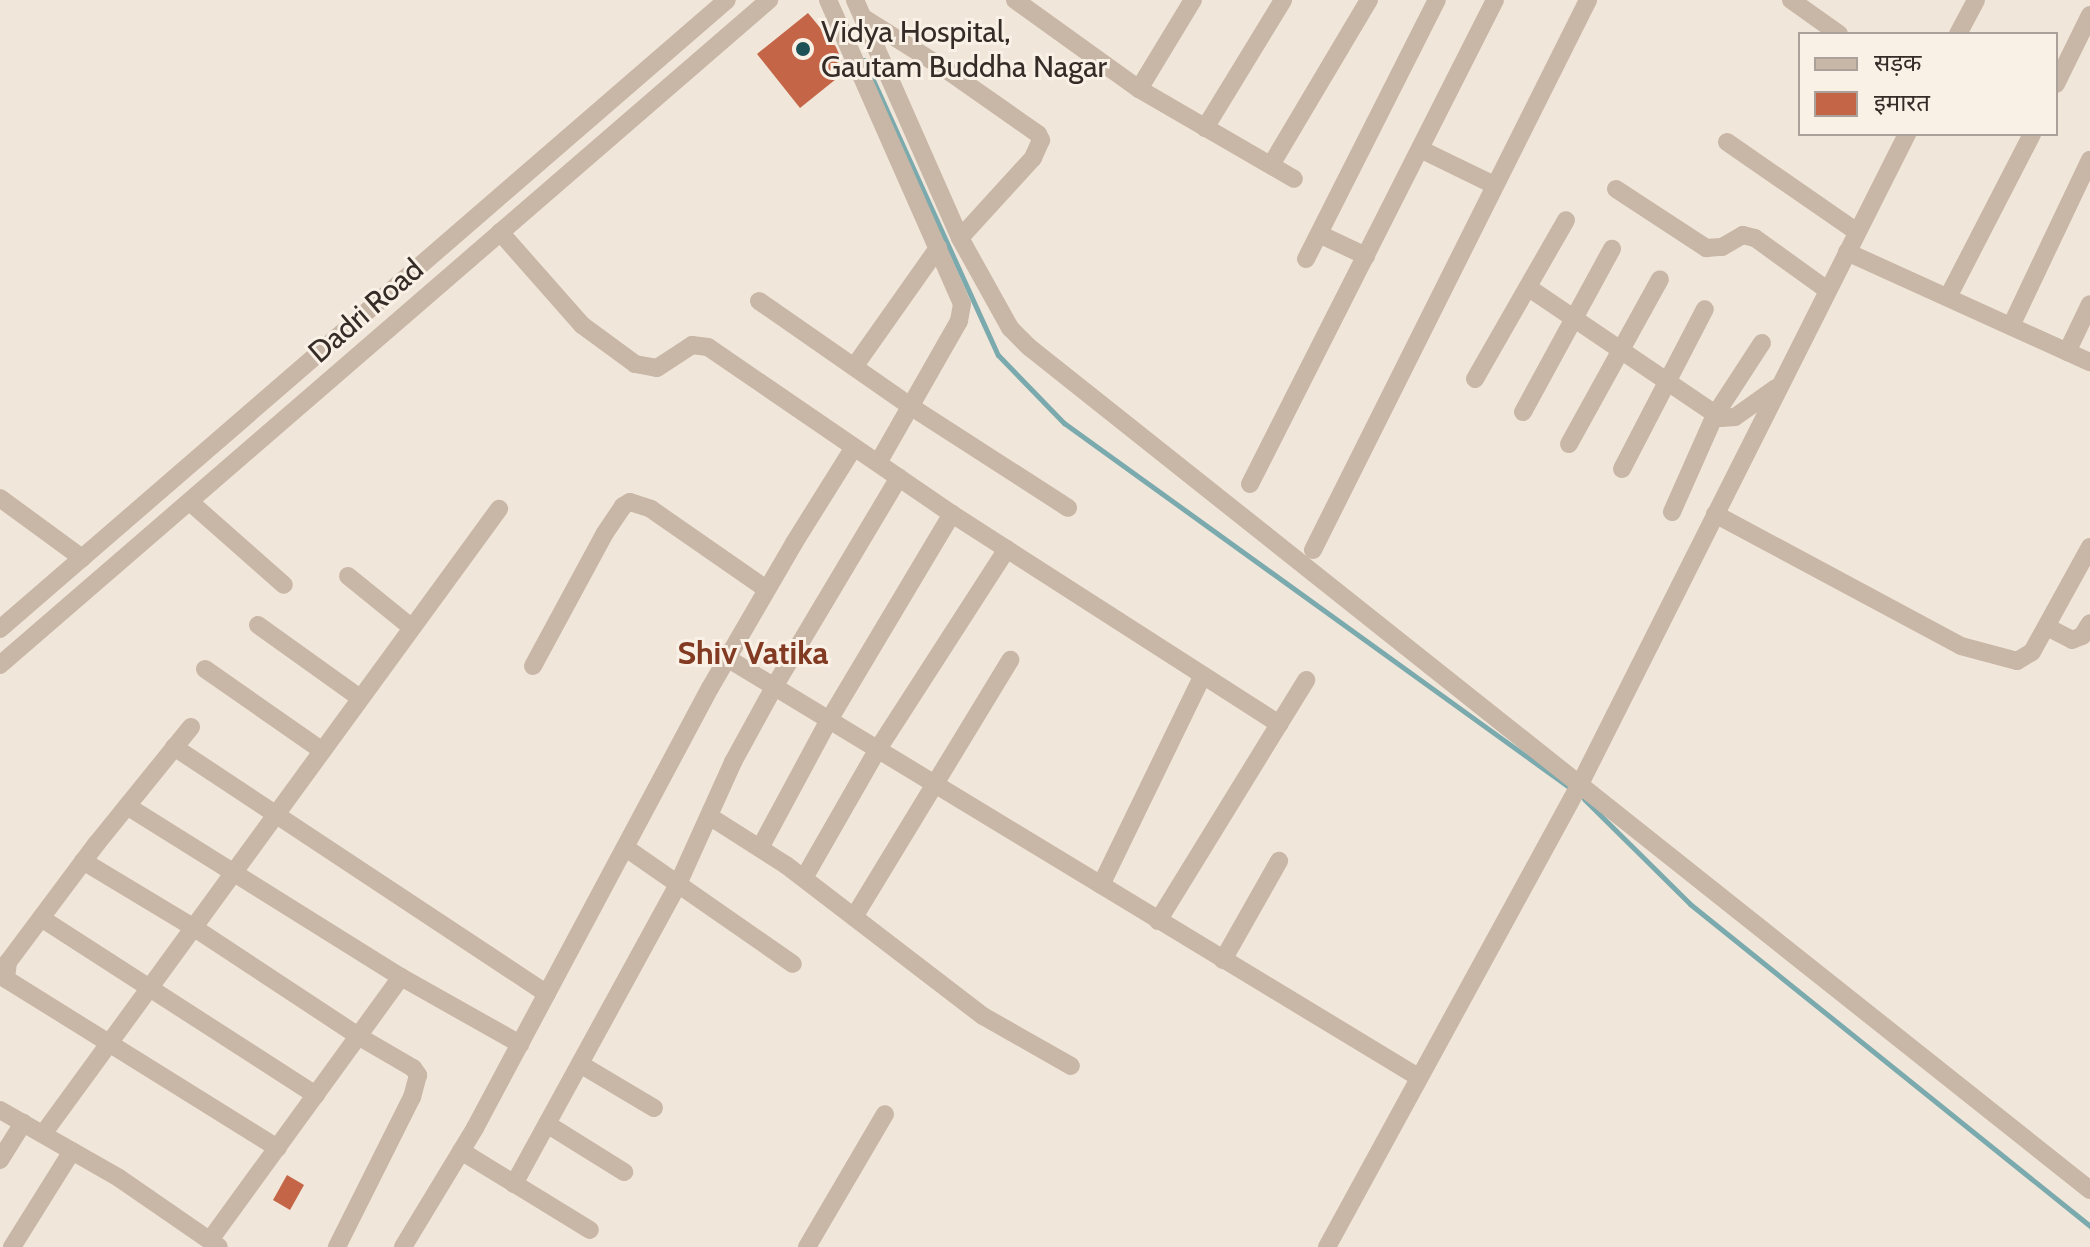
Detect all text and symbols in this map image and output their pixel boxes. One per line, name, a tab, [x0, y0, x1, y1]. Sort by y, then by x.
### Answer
place label: Vidya Hospital, Gautam Buddha Nagar	[821, 14, 1107, 84]
legend	[1798, 32, 2058, 136]
marker: Vidya Hospital, Gautam Buddha Nagar	[792, 38, 814, 60]
text: सड़क	[1874, 48, 1922, 77]
text: इमारत	[1874, 88, 1930, 117]
street label: Dadri Road	[301, 251, 431, 371]
district label: Shiv Vatika	[678, 634, 828, 672]

